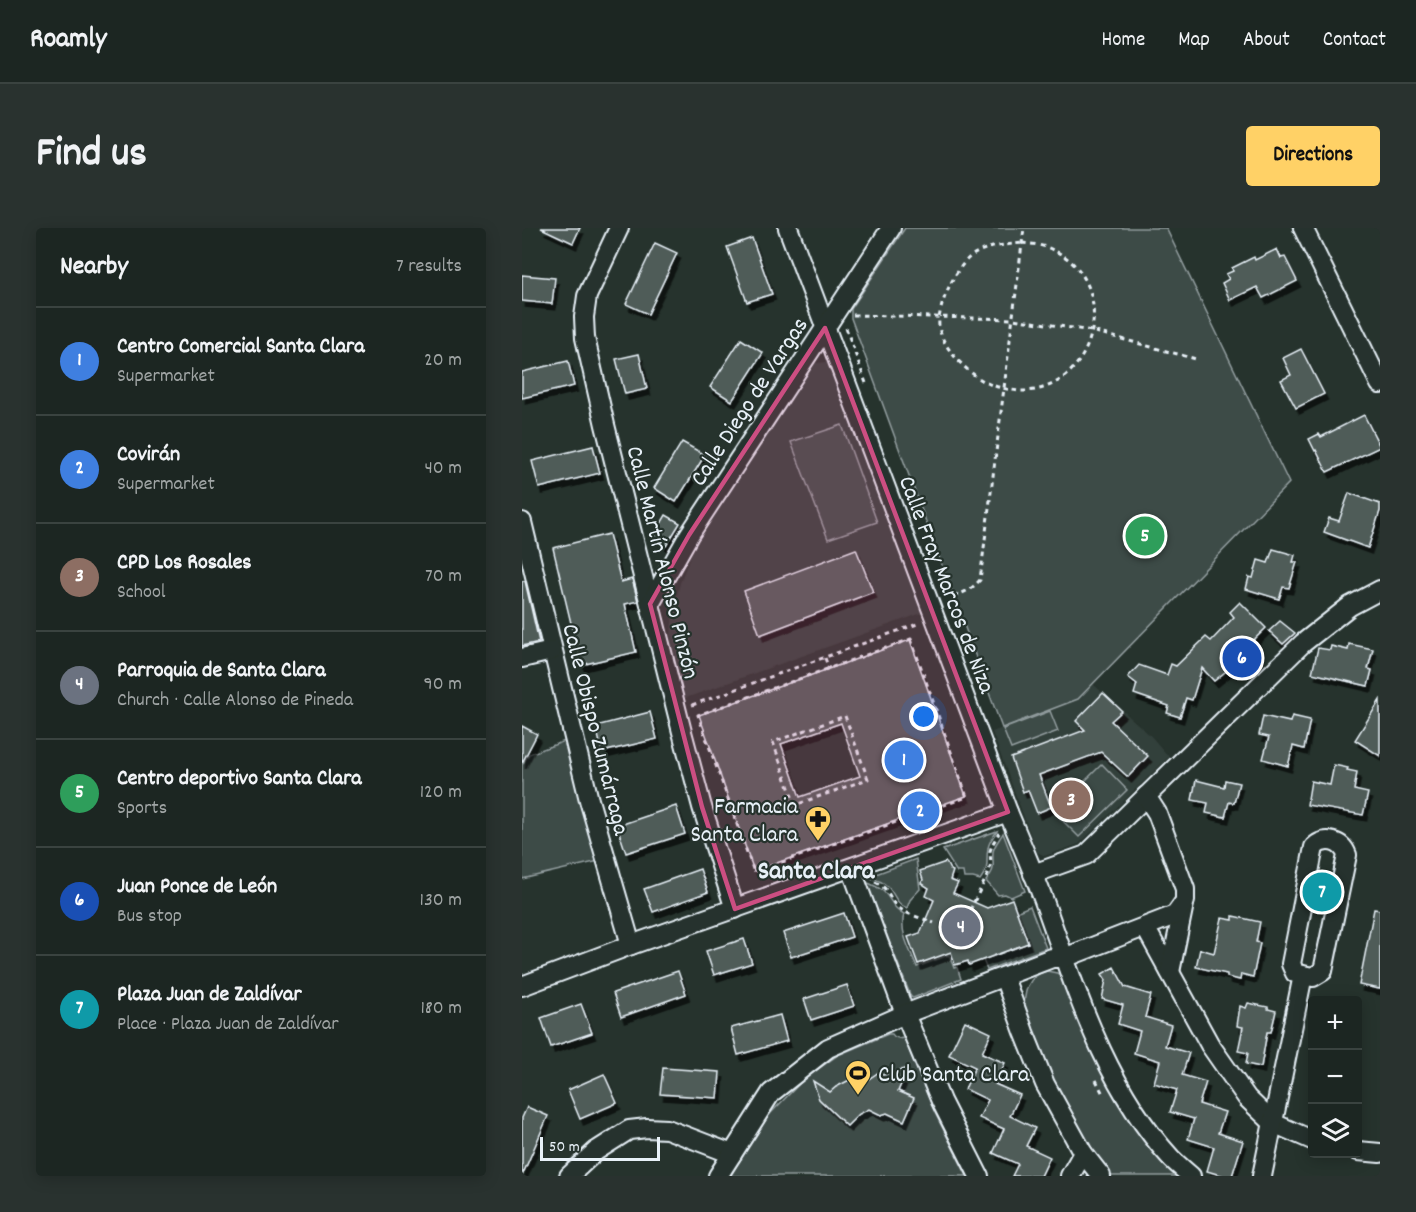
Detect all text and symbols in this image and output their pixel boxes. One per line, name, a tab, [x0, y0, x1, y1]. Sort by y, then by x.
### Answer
text: Roamly	[30, 21, 106, 61]
text: Home	[1101, 26, 1145, 56]
text: Map	[1178, 26, 1210, 56]
text: About	[1243, 26, 1290, 56]
text: Contact	[1323, 26, 1386, 56]
text: Find us	[36, 126, 147, 186]
button: Directions	[1246, 126, 1380, 186]
text: Nearby	[60, 249, 128, 286]
text: 7 results	[396, 253, 462, 281]
street label: Calle Diego de Vargas	[683, 311, 818, 494]
text: Centro Comercial Santa Clara	[117, 332, 364, 363]
text: 1	[77, 347, 82, 375]
text: 20 m	[424, 347, 462, 375]
text: Supermarket	[117, 363, 215, 391]
text: Covirán	[117, 440, 180, 471]
street label: Calle Martín Alonso Pinzón	[616, 443, 706, 683]
text: 2	[75, 455, 84, 483]
text: 40 m	[424, 455, 462, 483]
text: Supermarket	[117, 471, 215, 499]
street label: Calle Fray Marcos de Niza	[888, 471, 1003, 700]
pin: 5	[1126, 514, 1164, 558]
text: CPD Los Rosales	[117, 548, 252, 579]
text: 3	[75, 563, 84, 591]
text: 70 m	[425, 563, 462, 591]
text: School	[117, 579, 166, 607]
street label: Calle Obispo Zumárraga	[551, 620, 637, 840]
pin: 6	[1222, 636, 1262, 680]
text: Parroquia de Santa Clara	[117, 656, 326, 687]
text: 4	[75, 671, 84, 699]
text: 90 m	[424, 671, 462, 699]
text: Church · Calle Alonso de Pineda	[117, 687, 353, 715]
your location	[909, 702, 938, 731]
pin: 1	[884, 738, 923, 782]
text: Centro deportivo Santa Clara	[117, 764, 362, 795]
pin: 3	[1052, 778, 1090, 822]
text: 5	[75, 779, 84, 807]
text: 120 m	[420, 779, 462, 807]
pin: 2	[900, 788, 940, 834]
place label: Farmacia Santa Clara	[690, 791, 799, 853]
text: Sports	[117, 795, 167, 823]
pharmacy icon: Farmacia Santa Clara	[803, 804, 833, 842]
district label: Santa Clara	[758, 854, 875, 891]
pin: 7	[1302, 870, 1342, 914]
text: Juan Ponce de León	[117, 872, 277, 903]
text: 6	[75, 887, 84, 915]
text: 130 m	[420, 887, 462, 915]
text: Bus stop	[117, 903, 182, 931]
pin: 4	[942, 904, 980, 950]
text: Plaza Juan de Zaldívar	[117, 980, 302, 1011]
text: 7	[76, 995, 83, 1023]
text: 180 m	[420, 995, 462, 1023]
map controls	[1308, 996, 1362, 1158]
button: +	[1308, 996, 1362, 1050]
text: Place · Plaza Juan de Zaldívar	[117, 1011, 339, 1039]
button: −	[1308, 1050, 1362, 1104]
sports icon: Club Santa Clara	[843, 1058, 873, 1096]
place label: Club Santa Clara	[878, 1059, 1030, 1093]
button: layers	[1308, 1104, 1362, 1158]
scale bar	[540, 1134, 660, 1162]
text: 50 m	[549, 1136, 580, 1159]

